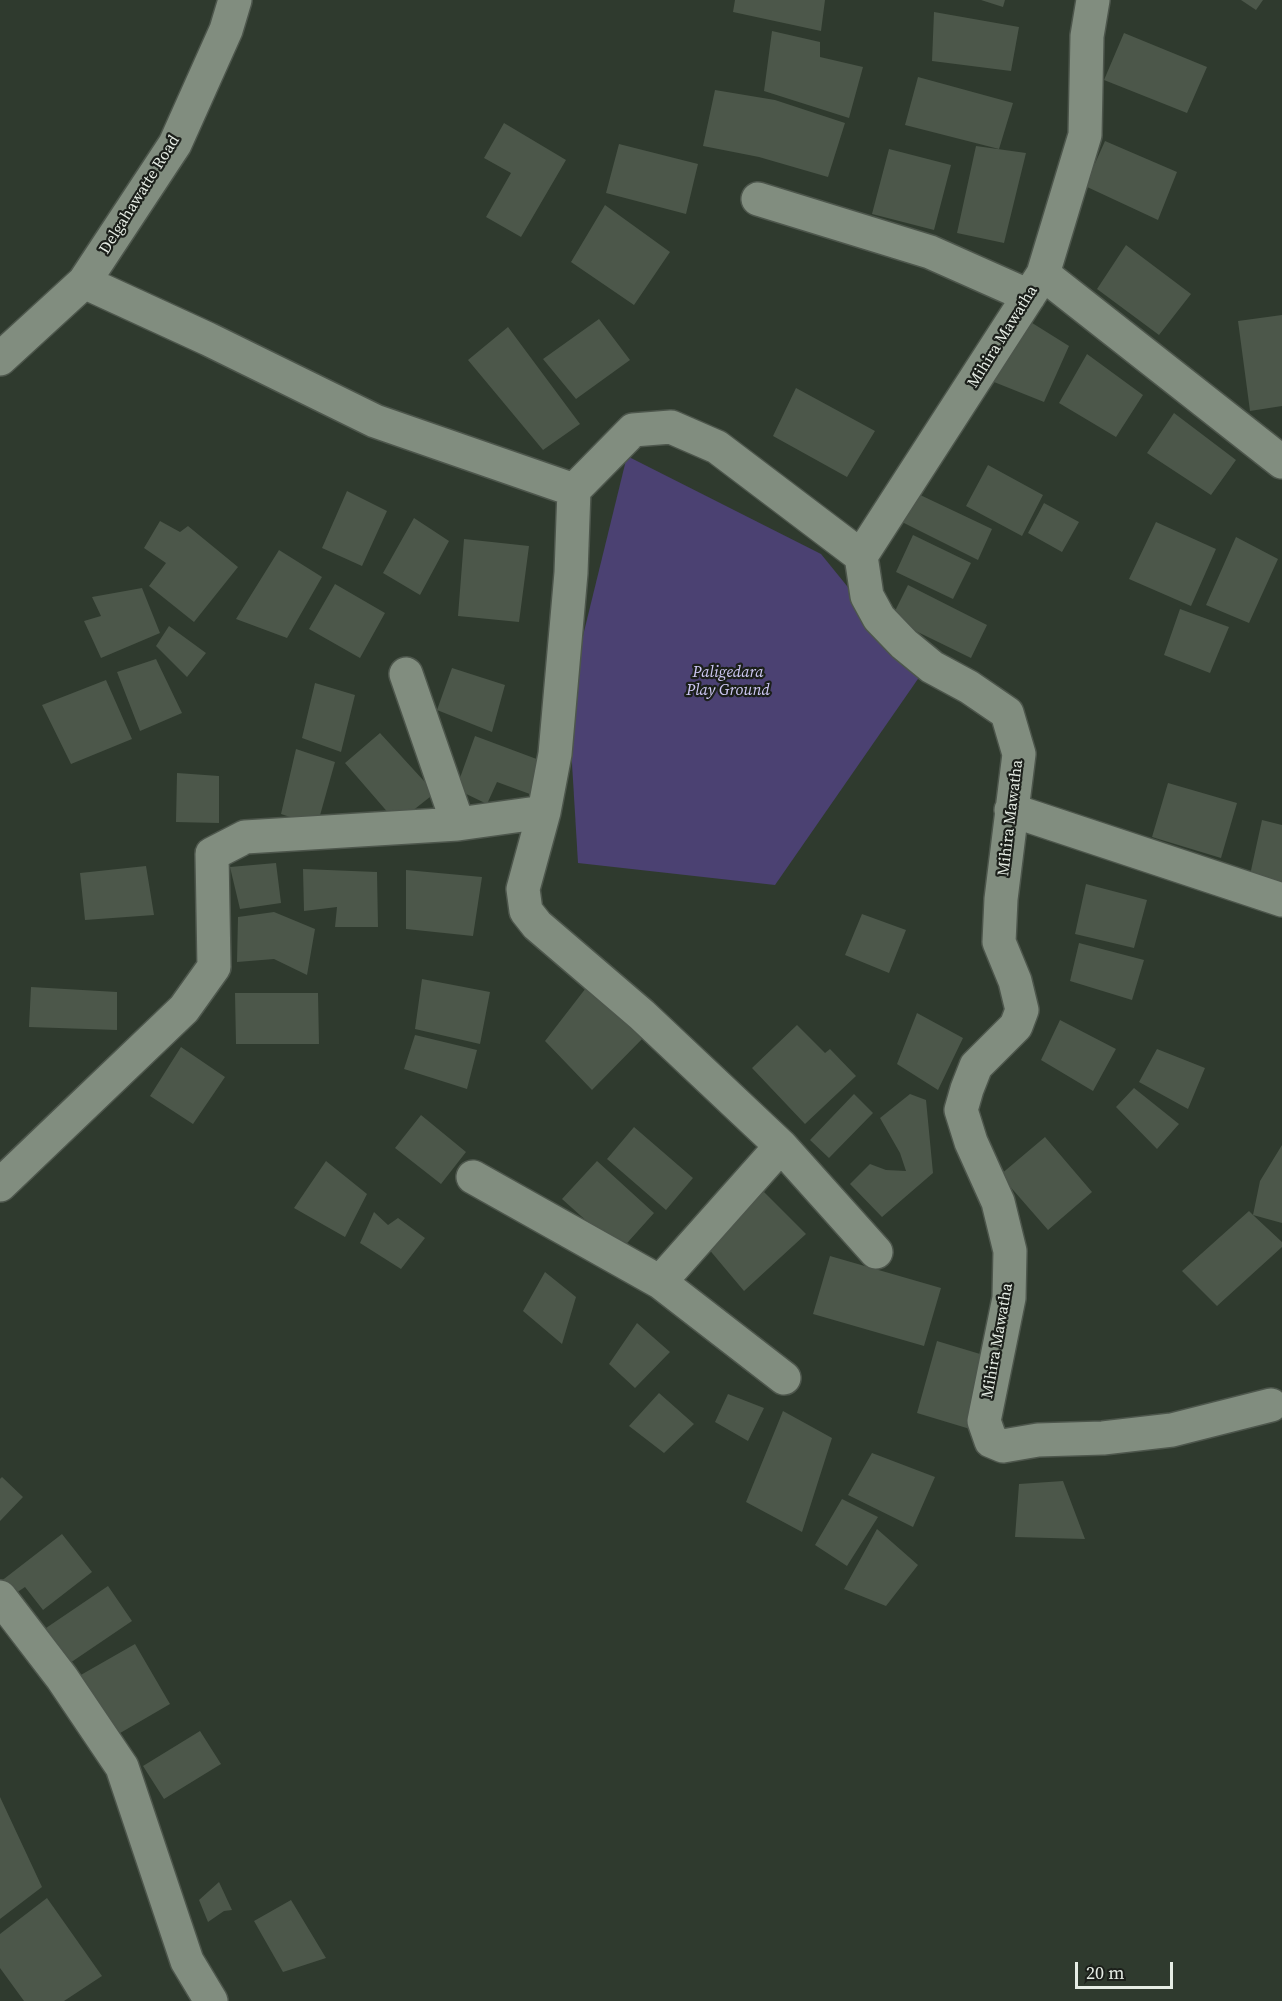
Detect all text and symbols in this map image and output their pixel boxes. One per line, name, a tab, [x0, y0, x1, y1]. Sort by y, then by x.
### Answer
street label: Delgahawatte Road	[96, 132, 184, 258]
street label: Mihira Mawatha	[964, 282, 1042, 392]
park label: Paligedara Play Ground	[686, 663, 770, 701]
street label: Mihira Mawatha	[994, 759, 1028, 877]
street label: Mihira Mawatha	[978, 1282, 1018, 1400]
scale bar	[1078, 1950, 1176, 1988]
text: 20 m	[1086, 1960, 1124, 1985]

